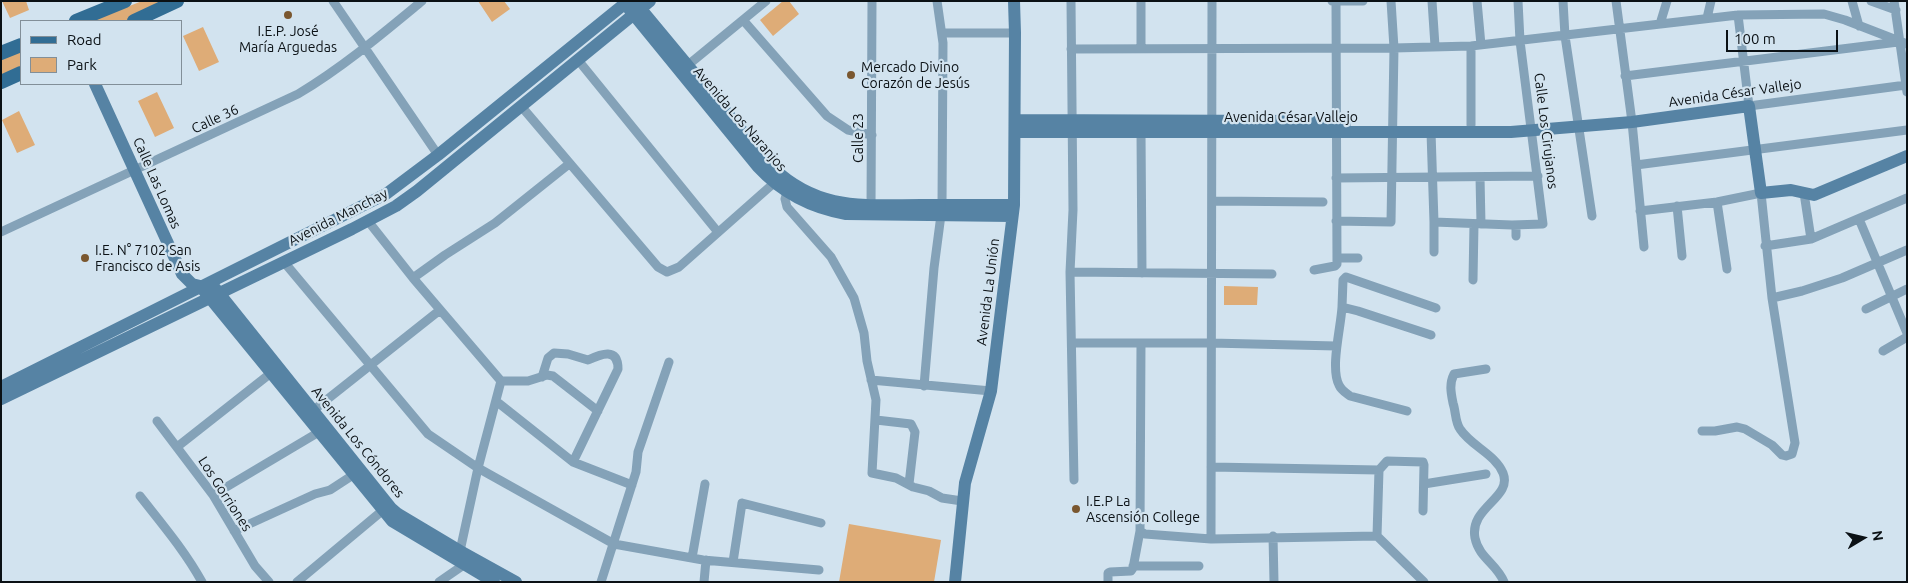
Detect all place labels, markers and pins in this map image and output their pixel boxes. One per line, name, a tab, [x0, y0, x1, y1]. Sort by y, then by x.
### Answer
marker: I.E.P. José María Arguedas	[282, 9, 294, 21]
place label: I.E.P. José María Arguedas	[239, 23, 337, 56]
place label: Mercado Divino Corazón de Jesús	[861, 59, 970, 92]
marker: Mercado Divino Corazón de Jesús	[845, 69, 857, 81]
place label: I.E. N° 7102 San Francisco de Asis	[95, 242, 200, 274]
marker: I.E. N° 7102 San Francisco de Asis	[79, 252, 91, 264]
place label: I.E.P La Ascensión College	[1086, 493, 1200, 526]
marker: I.E.P La Ascensión College	[1070, 503, 1082, 515]

